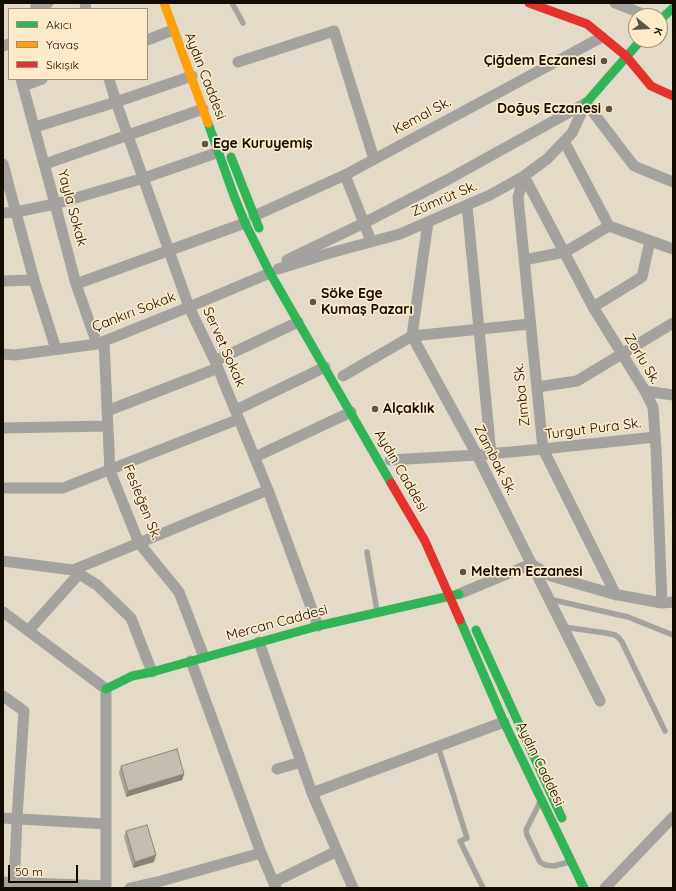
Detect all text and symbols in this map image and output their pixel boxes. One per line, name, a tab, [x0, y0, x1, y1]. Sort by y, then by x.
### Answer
legend	[8, 8, 148, 80]
north arrow	[628, 8, 668, 48]
text: Akıcı	[46, 17, 72, 32]
text: K	[651, 26, 666, 37]
street label: Aydın Caddesi	[181, 30, 229, 122]
text: Yavaş	[46, 37, 79, 52]
place label: Çiğdem Eczanesi	[484, 53, 596, 69]
marker: Çiğdem Eczanesi	[599, 56, 609, 66]
text: Sıkışık	[46, 57, 79, 72]
street label: Kemal Sk.	[390, 94, 454, 138]
place label: Doğuş Eczanesi	[497, 101, 601, 117]
marker: Doğuş Eczanesi	[604, 104, 614, 114]
place label: Ege Kuruyemiş	[213, 136, 313, 152]
marker: Ege Kuruyemiş	[200, 139, 210, 149]
street label: Yayla Sokak	[54, 168, 90, 248]
street label: Zümrüt Sk.	[409, 178, 479, 220]
place label: Söke Ege Kumaş Pazarı	[321, 286, 413, 318]
street label: Çankırı Sokak	[90, 288, 178, 336]
marker: Söke Ege Kumaş Pazarı	[308, 297, 318, 307]
street label: Servet Sokak	[199, 305, 249, 389]
street label: Zorlu Sk.	[620, 331, 664, 387]
street label: Zımba Sk.	[510, 363, 534, 427]
place label: Alçaklık	[383, 401, 435, 417]
marker: Alçaklık	[370, 404, 380, 414]
street label: Turgut Pura Sk.	[544, 415, 642, 443]
street label: Zambak Sk.	[470, 422, 520, 498]
street label: Aydın Caddesi	[371, 427, 431, 515]
street label: Fesleğen Sk.	[119, 462, 165, 542]
place label: Meltem Eczanesi	[471, 564, 583, 580]
marker: Meltem Eczanesi	[458, 567, 468, 577]
street label: Mercan Caddesi	[224, 601, 330, 645]
street label: Aydın Caddesi	[512, 719, 568, 809]
scale bar	[10, 857, 80, 883]
text: 50 m	[15, 864, 43, 879]

